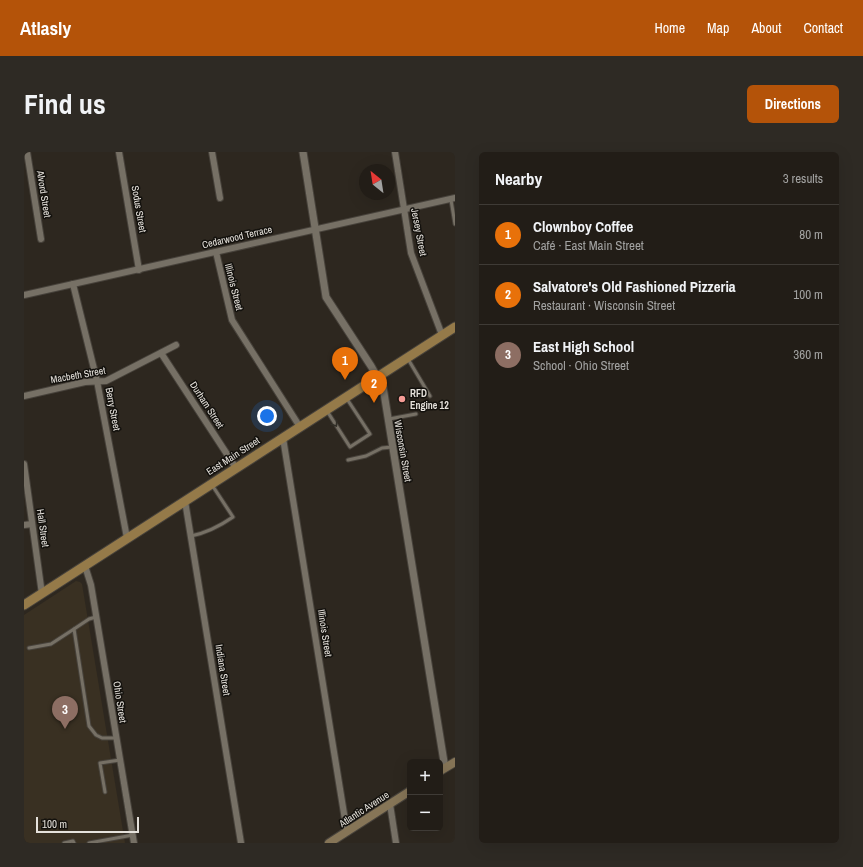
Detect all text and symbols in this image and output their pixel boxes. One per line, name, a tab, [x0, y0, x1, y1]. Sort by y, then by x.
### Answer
text: Atlasly	[20, 15, 71, 41]
text: Home	[654, 19, 685, 37]
text: Map	[707, 19, 729, 37]
text: About	[751, 19, 781, 37]
text: Contact	[803, 19, 843, 37]
text: Find us	[24, 85, 106, 123]
button: Directions	[747, 85, 839, 123]
north arrow	[359, 164, 395, 200]
text: Nearby	[495, 167, 542, 190]
street label: Alvord Street	[34, 169, 54, 219]
text: 3 results	[783, 170, 823, 187]
street label: Sodus Street	[128, 185, 150, 234]
street label: Jersey Street	[408, 207, 430, 258]
text: Clownboy Coffee	[533, 216, 633, 237]
street label: Cedarwood Terrace	[201, 223, 274, 251]
text: 1	[505, 226, 511, 243]
text: 80 m	[799, 226, 823, 243]
text: Café · East Main Street	[533, 237, 644, 254]
street label: Illinois Street	[222, 262, 246, 312]
text: Salvatore's Old Fashioned Pizzeria	[533, 276, 736, 297]
text: 2	[505, 286, 511, 303]
text: 100 m	[793, 286, 823, 303]
text: Restaurant · Wisconsin Street	[533, 297, 675, 314]
text: East High School	[533, 336, 634, 357]
text: 3	[505, 346, 511, 363]
text: 360 m	[793, 346, 823, 363]
pin: 1	[332, 347, 358, 380]
text: School · Ohio Street	[533, 357, 629, 374]
street label: Macbeth Street	[49, 364, 107, 386]
pin: 2	[361, 370, 387, 403]
street label: Durham Street	[187, 379, 227, 431]
street label: Berry Street	[102, 386, 124, 432]
place label: RFD Engine 12	[410, 387, 449, 412]
marker: RFD Engine 12	[397, 394, 407, 404]
your location	[257, 406, 277, 426]
street label: Wisconsin Street	[391, 419, 415, 484]
one-way arrow	[331, 420, 338, 427]
street label: East Main Street	[204, 434, 263, 478]
street label: Hall Street	[34, 508, 52, 549]
street label: Illinois Street	[315, 608, 335, 658]
street label: Indiana Street	[213, 644, 234, 697]
street label: Ohio Street	[110, 680, 130, 724]
pin: 3	[52, 696, 78, 729]
map controls	[407, 759, 443, 831]
button: +	[407, 759, 443, 795]
street label: Atlantic Avenue	[336, 788, 392, 830]
button: −	[407, 795, 443, 831]
scale bar	[36, 815, 139, 834]
text: 100 m	[42, 817, 67, 831]

